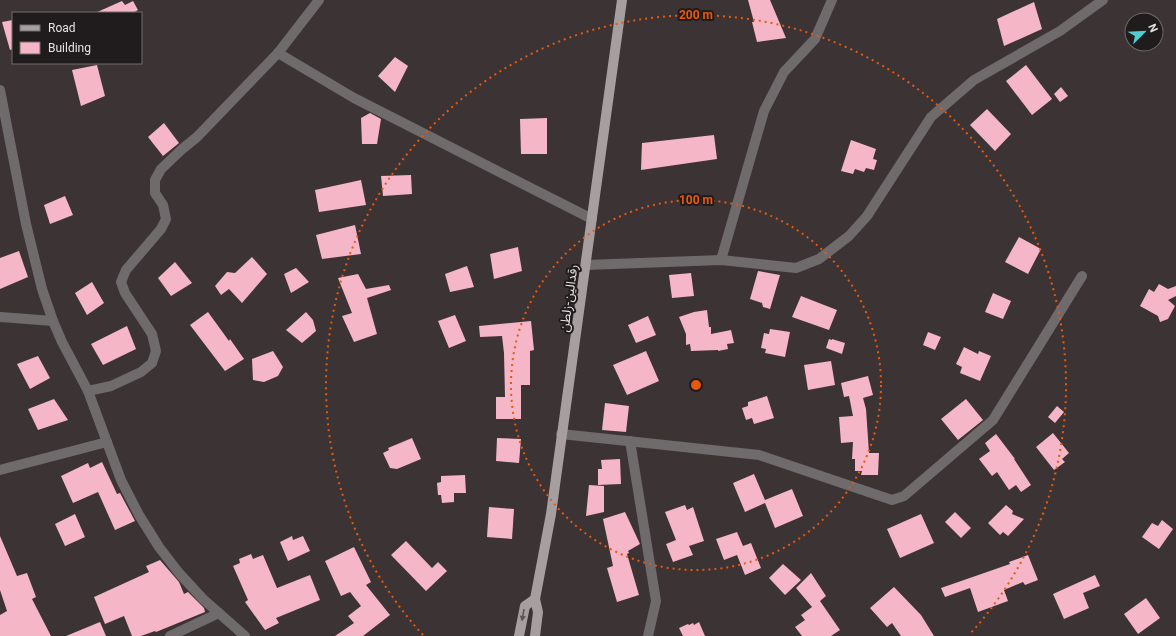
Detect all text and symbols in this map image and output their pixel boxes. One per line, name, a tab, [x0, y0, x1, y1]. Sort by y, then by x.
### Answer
text: 200 m	[679, 8, 713, 22]
legend	[12, 12, 142, 64]
north arrow	[1124, 12, 1164, 52]
text: Road	[48, 21, 76, 35]
text: N	[1145, 22, 1160, 35]
text: Building	[48, 41, 91, 55]
text: 100 m	[679, 193, 713, 207]
street label: رقدالين-زلطن	[556, 263, 582, 333]
centre of rings	[689, 378, 703, 392]
one-way arrow	[520, 609, 526, 621]

